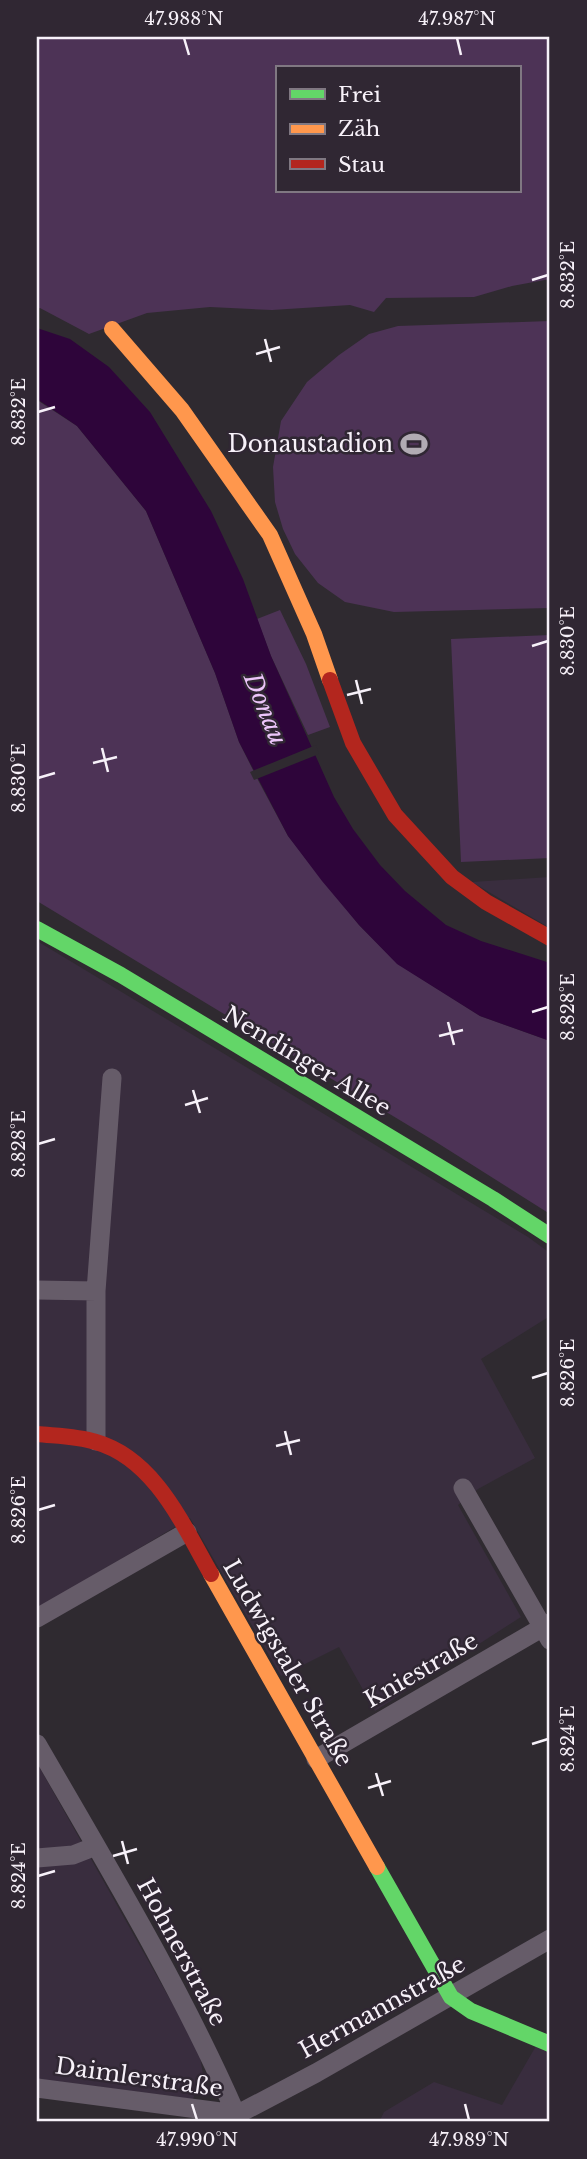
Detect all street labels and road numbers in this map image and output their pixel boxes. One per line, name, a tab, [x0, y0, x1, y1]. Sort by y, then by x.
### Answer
street label: Nendinger Allee	[218, 1000, 396, 1122]
street label: Ludwigstaler Straße	[217, 1555, 359, 1771]
street label: Kniestraße	[359, 1626, 483, 1714]
street label: Hohnerstraße	[131, 1873, 233, 2031]
street label: Hermannstraße	[294, 1950, 470, 2064]
street label: Daimlerstraße	[53, 2051, 225, 2103]

